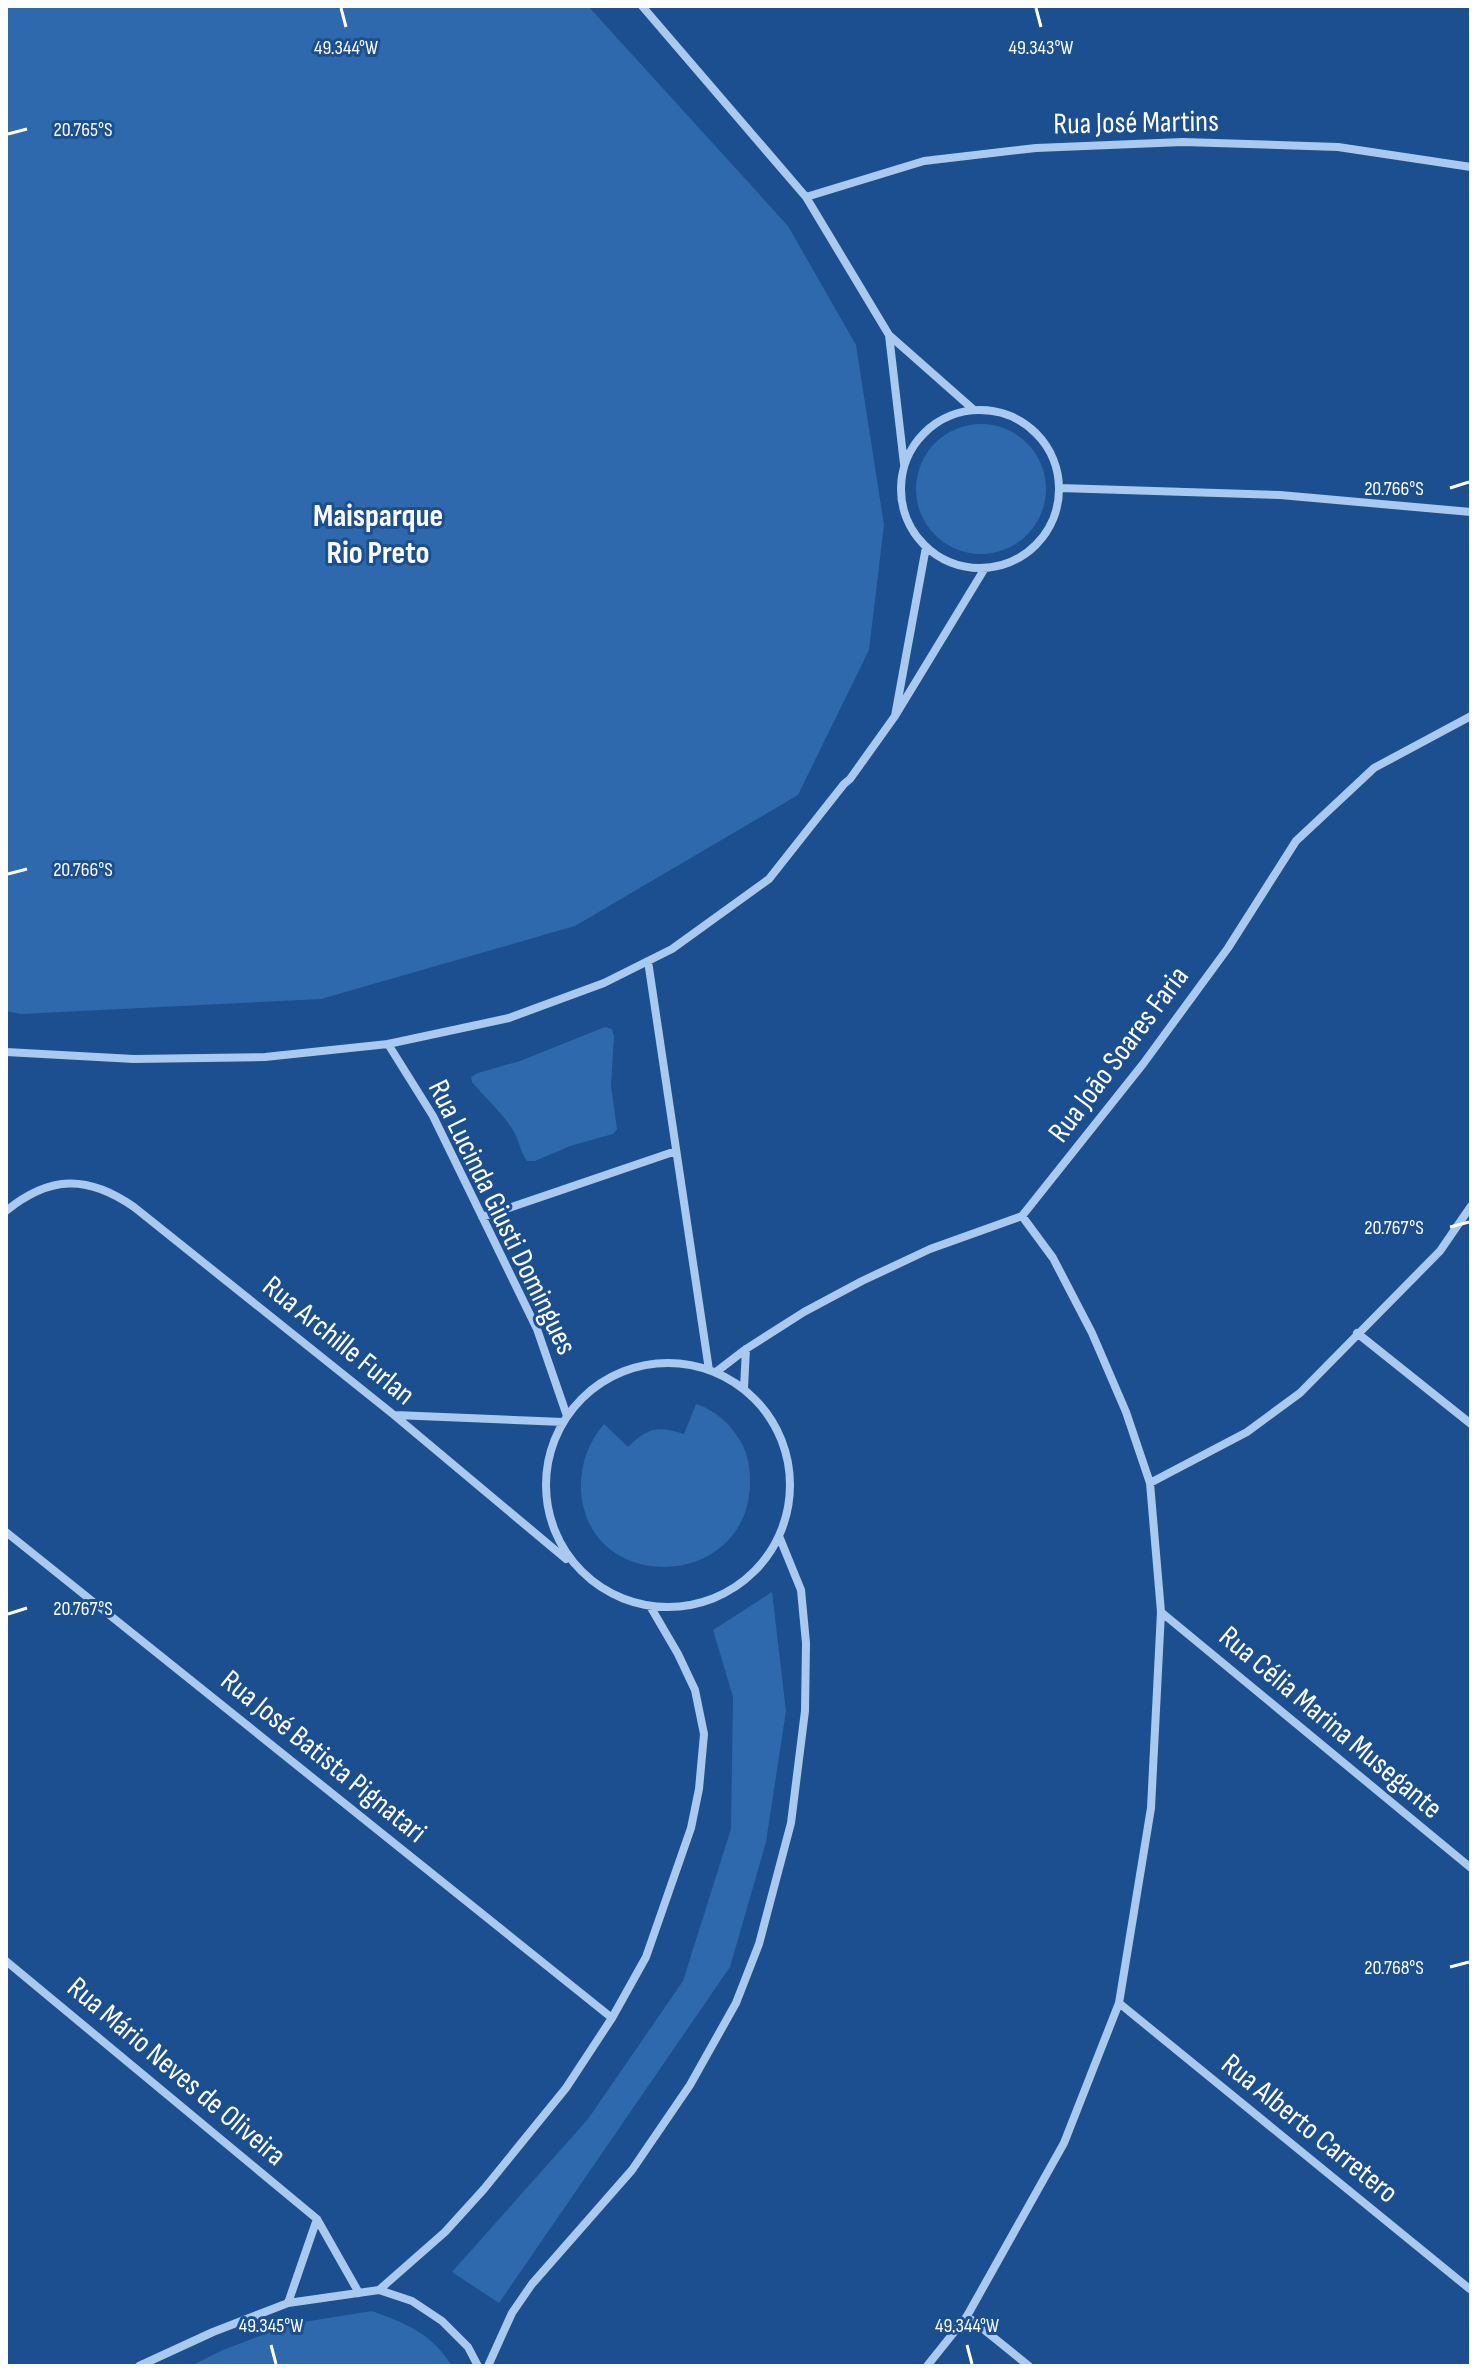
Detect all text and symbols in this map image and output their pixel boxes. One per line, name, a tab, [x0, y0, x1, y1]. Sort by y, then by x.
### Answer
text: 49.344°W	[314, 36, 378, 60]
text: 49.343°W	[1009, 36, 1073, 60]
street label: Rua José Martins	[1053, 104, 1219, 142]
text: 20.765°S	[54, 118, 112, 142]
text: 20.766°S	[1364, 477, 1424, 501]
district label: Maisparque Rio Preto	[313, 497, 443, 573]
text: 20.766°S	[53, 858, 113, 882]
street label: Rua João Soares Faria	[1041, 960, 1197, 1150]
street label: Rua Lucinda Giusti Domingues	[420, 1074, 584, 1361]
text: 20.767°S	[1364, 1216, 1424, 1240]
street label: Rua Archille Furlan	[255, 1269, 422, 1413]
text: 20.767°S	[53, 1597, 113, 1621]
street label: Rua Célia Marina Musegante	[1211, 1619, 1449, 1827]
street label: Rua José Batista Pignatari	[213, 1663, 433, 1851]
text: 20.768°S	[1364, 1956, 1424, 1980]
street label: Rua Mário Neves de Oliveira	[60, 1970, 293, 2174]
street label: Rua Alberto Carretero	[1214, 2047, 1405, 2211]
text: 49.345°W	[239, 2314, 303, 2338]
text: 49.344°W	[935, 2314, 999, 2338]

